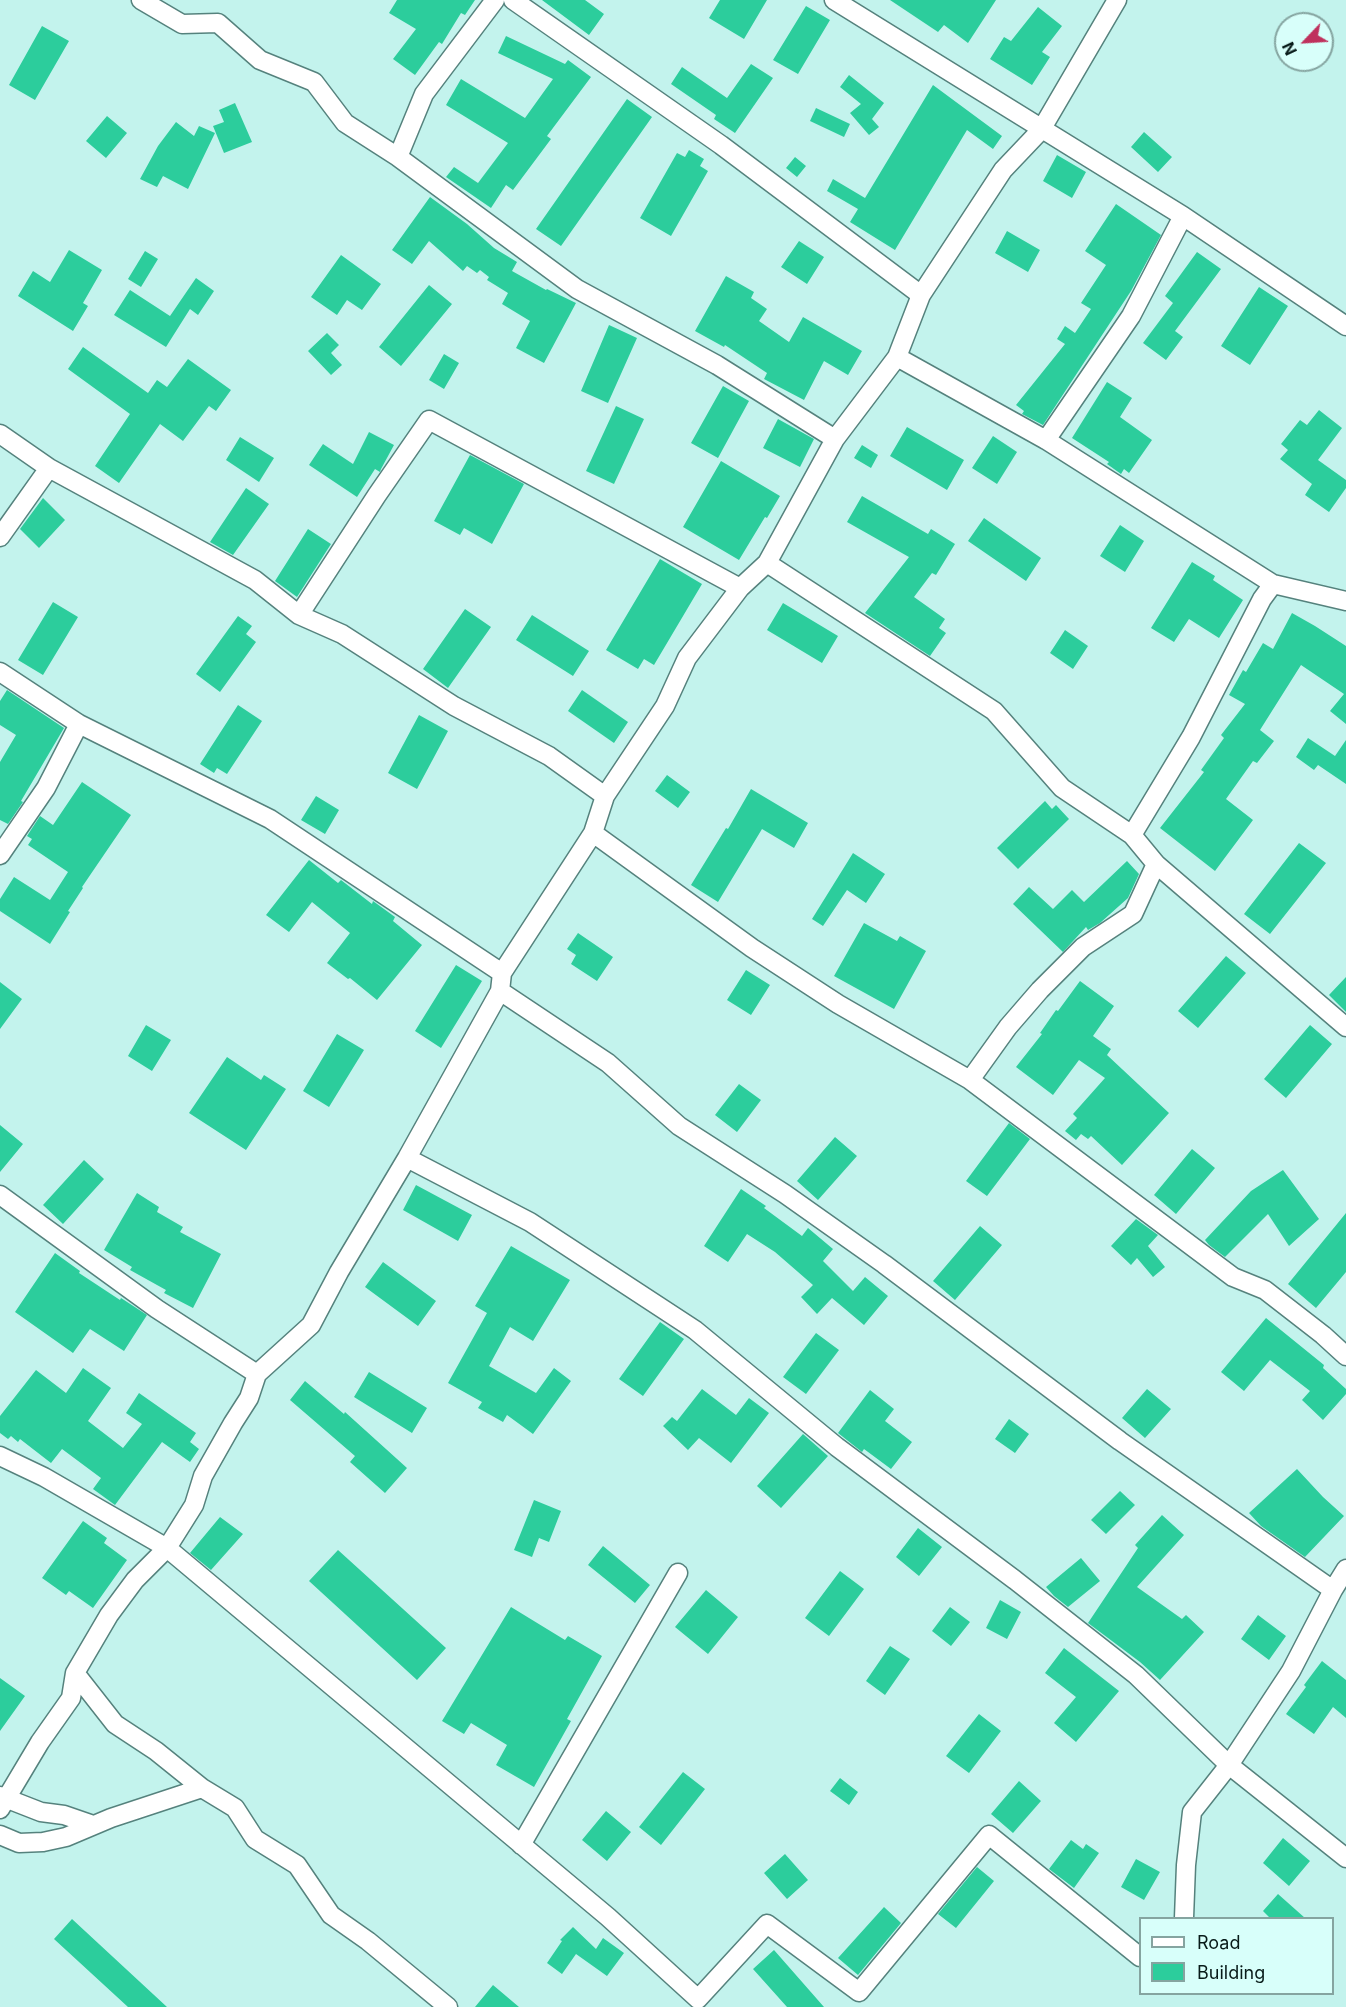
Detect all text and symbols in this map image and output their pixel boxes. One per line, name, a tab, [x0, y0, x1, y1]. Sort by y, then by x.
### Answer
north arrow	[1274, 12, 1334, 72]
text: N	[1278, 39, 1301, 59]
legend	[1139, 1917, 1334, 1995]
text: Road	[1197, 1932, 1240, 1953]
text: Building	[1197, 1962, 1265, 1983]

